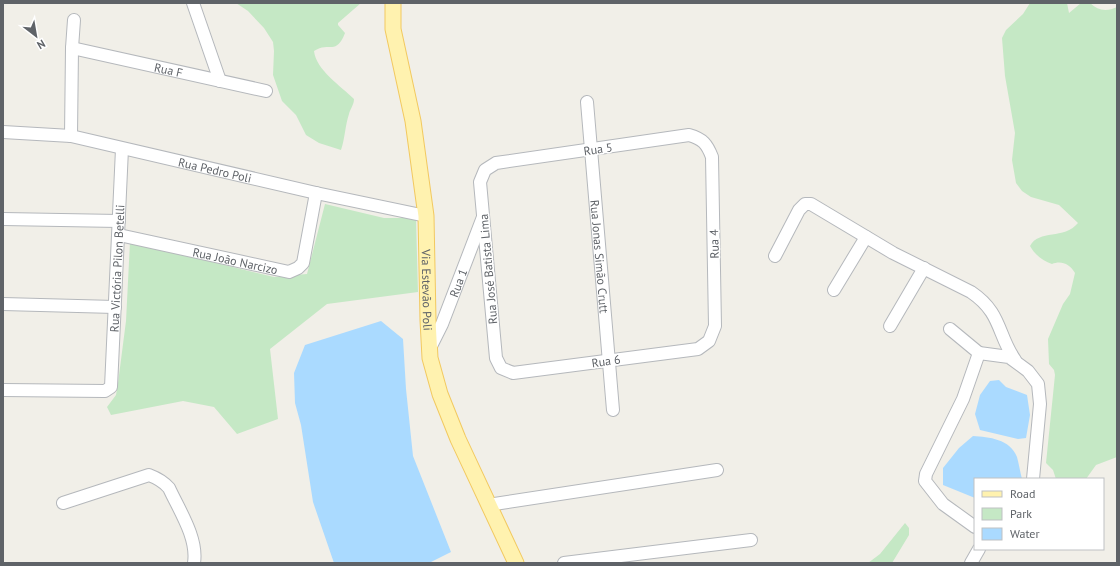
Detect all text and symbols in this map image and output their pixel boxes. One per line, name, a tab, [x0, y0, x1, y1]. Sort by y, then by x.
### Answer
north arrow	[16, 16, 56, 56]
text: N	[34, 37, 48, 52]
street label: Rua F	[153, 59, 184, 80]
street label: Rua 5	[583, 140, 613, 158]
street label: Rua Pedro Poli	[177, 154, 253, 185]
street label: Rua Jonas Simão Crutt	[588, 199, 612, 314]
street label: Rua Victória Pilon Betelli	[106, 204, 127, 332]
street label: Rua José Batista Lima	[476, 213, 500, 325]
street label: Rua 4	[706, 229, 722, 259]
street label: Rua João Narcizo	[191, 244, 279, 277]
street label: Via Estevão Poli	[419, 248, 436, 331]
street label: Rua 1	[446, 266, 470, 299]
street label: Rua 6	[591, 352, 621, 370]
legend	[974, 478, 1104, 550]
text: Road	[1010, 486, 1035, 501]
text: Park	[1010, 506, 1032, 521]
text: Water	[1010, 526, 1040, 541]

